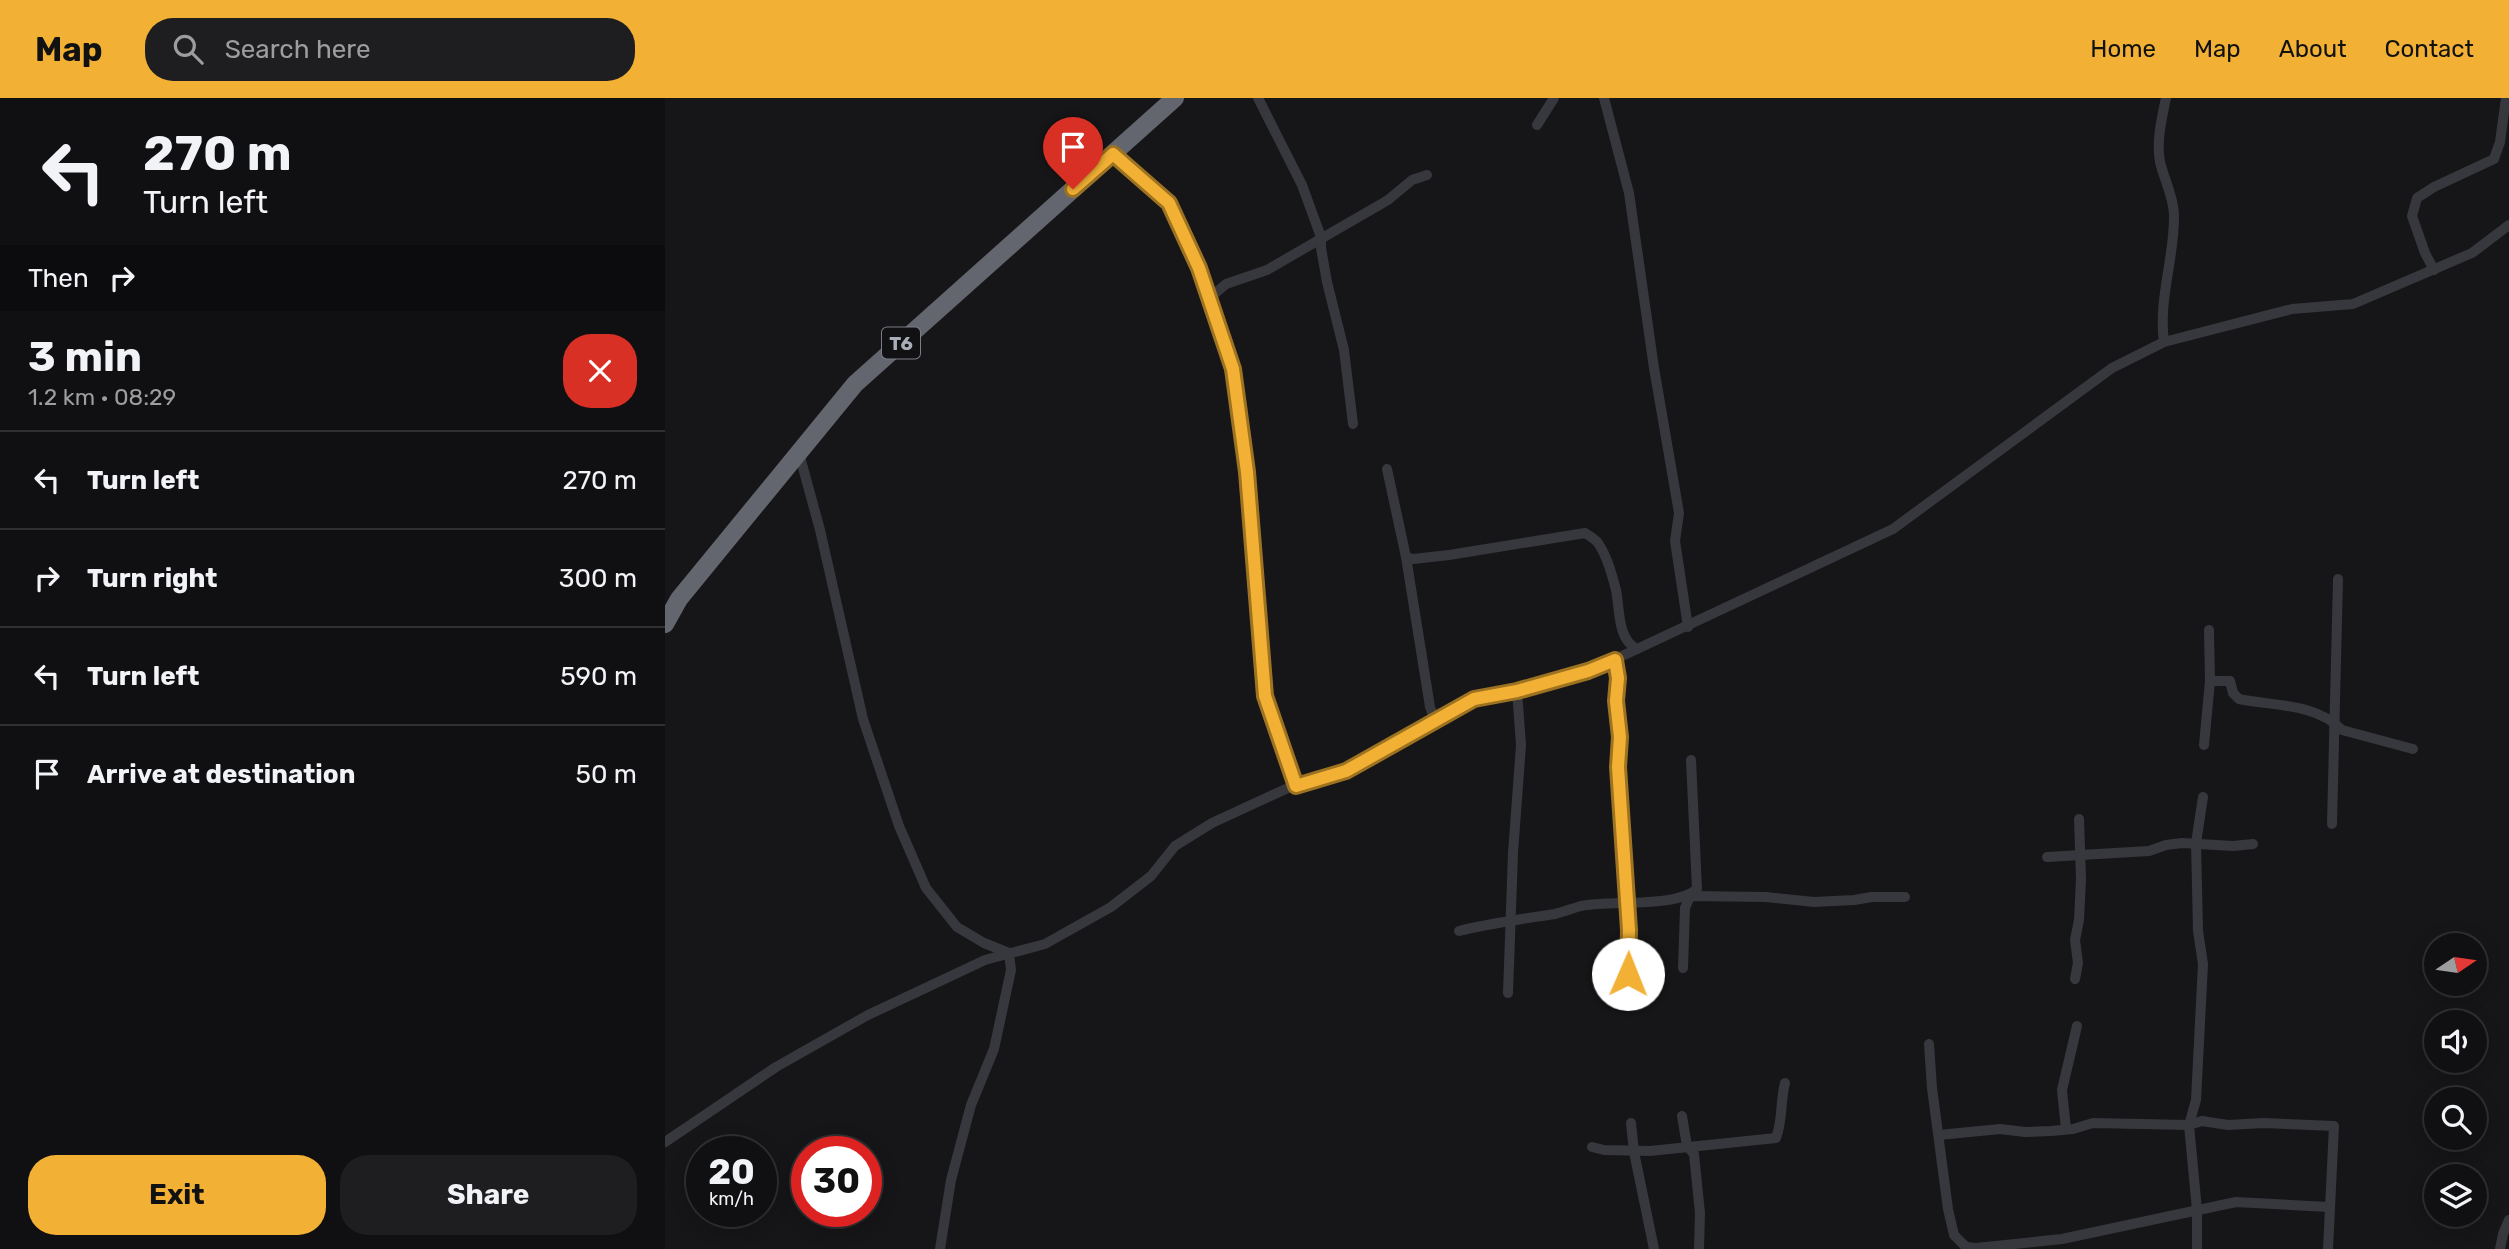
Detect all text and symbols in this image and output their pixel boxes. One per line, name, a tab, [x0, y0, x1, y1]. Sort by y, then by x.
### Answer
search box	[145, 18, 635, 81]
text: Map	[35, 30, 103, 69]
icon: search	[169, 30, 207, 68]
text: Search here	[225, 34, 370, 65]
text: Home	[2090, 35, 2156, 63]
text: Map	[2194, 35, 2241, 63]
text: About	[2279, 35, 2347, 63]
text: Contact	[2385, 35, 2474, 63]
pin	[1043, 117, 1103, 189]
text: 270 m	[143, 124, 292, 182]
icon: left	[28, 126, 119, 217]
icon: arrive	[1054, 128, 1092, 166]
text: Turn left	[143, 183, 268, 221]
icon: right	[103, 259, 141, 297]
text: Then	[28, 263, 89, 294]
road number: T6	[882, 328, 920, 358]
text: 3 min	[28, 332, 142, 382]
button: close	[563, 334, 637, 408]
text: 1.2 km · 08:29	[28, 383, 176, 411]
icon: left	[28, 461, 66, 499]
text: Turn left	[87, 465, 199, 496]
text: 270 m	[562, 465, 637, 496]
icon: right	[28, 559, 66, 597]
text: Turn right	[87, 563, 217, 594]
text: 300 m	[559, 563, 637, 594]
icon: left	[28, 657, 66, 695]
text: Turn left	[87, 661, 199, 692]
text: 590 m	[560, 661, 637, 692]
icon: arrive	[28, 755, 66, 793]
text: Arrive at destination	[87, 759, 355, 790]
text: 50 m	[576, 759, 637, 790]
north arrow	[2424, 933, 2487, 996]
map controls	[2424, 933, 2487, 1227]
position arrow	[1591, 937, 1665, 1011]
button: sound	[2424, 1010, 2487, 1073]
button: search	[2424, 1087, 2487, 1150]
speed limit sign: 30	[791, 1136, 882, 1227]
text: 20	[708, 1151, 755, 1193]
button: Exit	[28, 1155, 326, 1235]
button: Share	[340, 1155, 637, 1235]
button: layers	[2424, 1164, 2487, 1227]
text: km/h	[709, 1188, 754, 1210]

